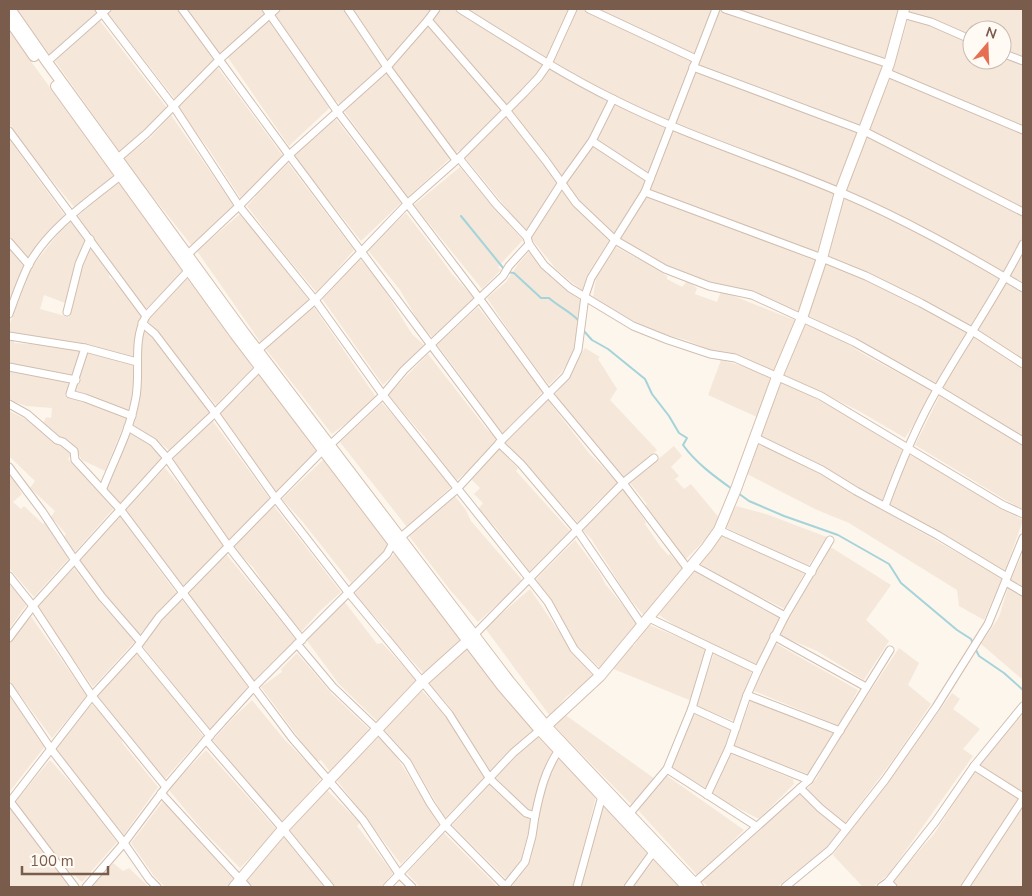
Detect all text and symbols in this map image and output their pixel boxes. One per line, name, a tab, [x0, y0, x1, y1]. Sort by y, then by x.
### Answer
north arrow	[962, 20, 1012, 70]
text: N	[983, 22, 999, 44]
scale bar	[22, 844, 109, 876]
text: 100 m	[30, 851, 74, 871]

